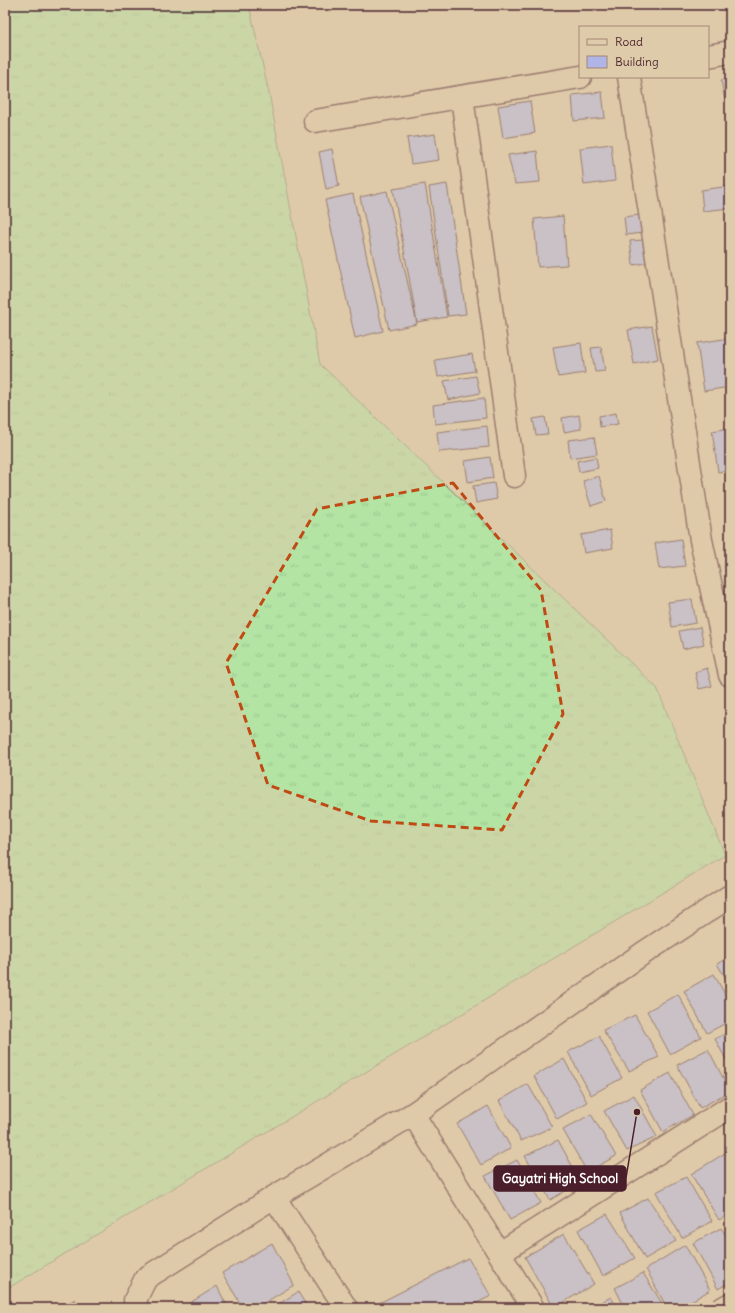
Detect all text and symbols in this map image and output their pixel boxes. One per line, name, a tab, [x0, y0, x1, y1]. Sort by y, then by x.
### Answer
legend	[579, 26, 709, 78]
text: Road	[615, 34, 643, 49]
text: Building	[615, 54, 659, 69]
callout: Gayatri High School	[494, 1166, 626, 1191]
text: Gayatri High School	[502, 1170, 618, 1187]

